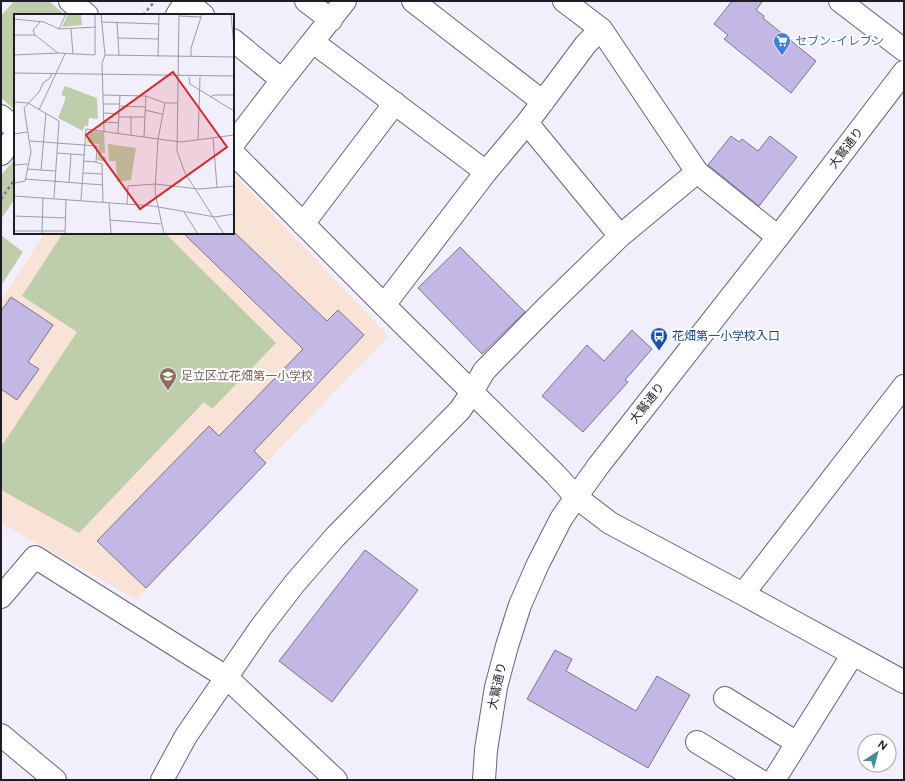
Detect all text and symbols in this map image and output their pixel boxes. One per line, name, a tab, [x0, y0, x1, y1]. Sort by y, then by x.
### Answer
inset map	[14, 14, 234, 234]
supermarket icon: セブン-イレブン	[772, 31, 792, 56]
place label: セブン-イレブン	[795, 34, 884, 48]
street label: 大鷲通り	[826, 125, 866, 171]
bus stop icon: 花畑第一小学校入口	[649, 326, 669, 351]
place label: 花畑第一小学校入口	[672, 329, 780, 343]
school or university icon: 足立区立花畑第一小学校	[158, 366, 178, 391]
place label: 足立区立花畑第一小学校	[181, 369, 313, 383]
street label: 大鷲通り	[627, 380, 667, 426]
street label: 大鷲通り	[485, 661, 509, 711]
north arrow	[857, 733, 897, 773]
text: N	[875, 738, 890, 753]

